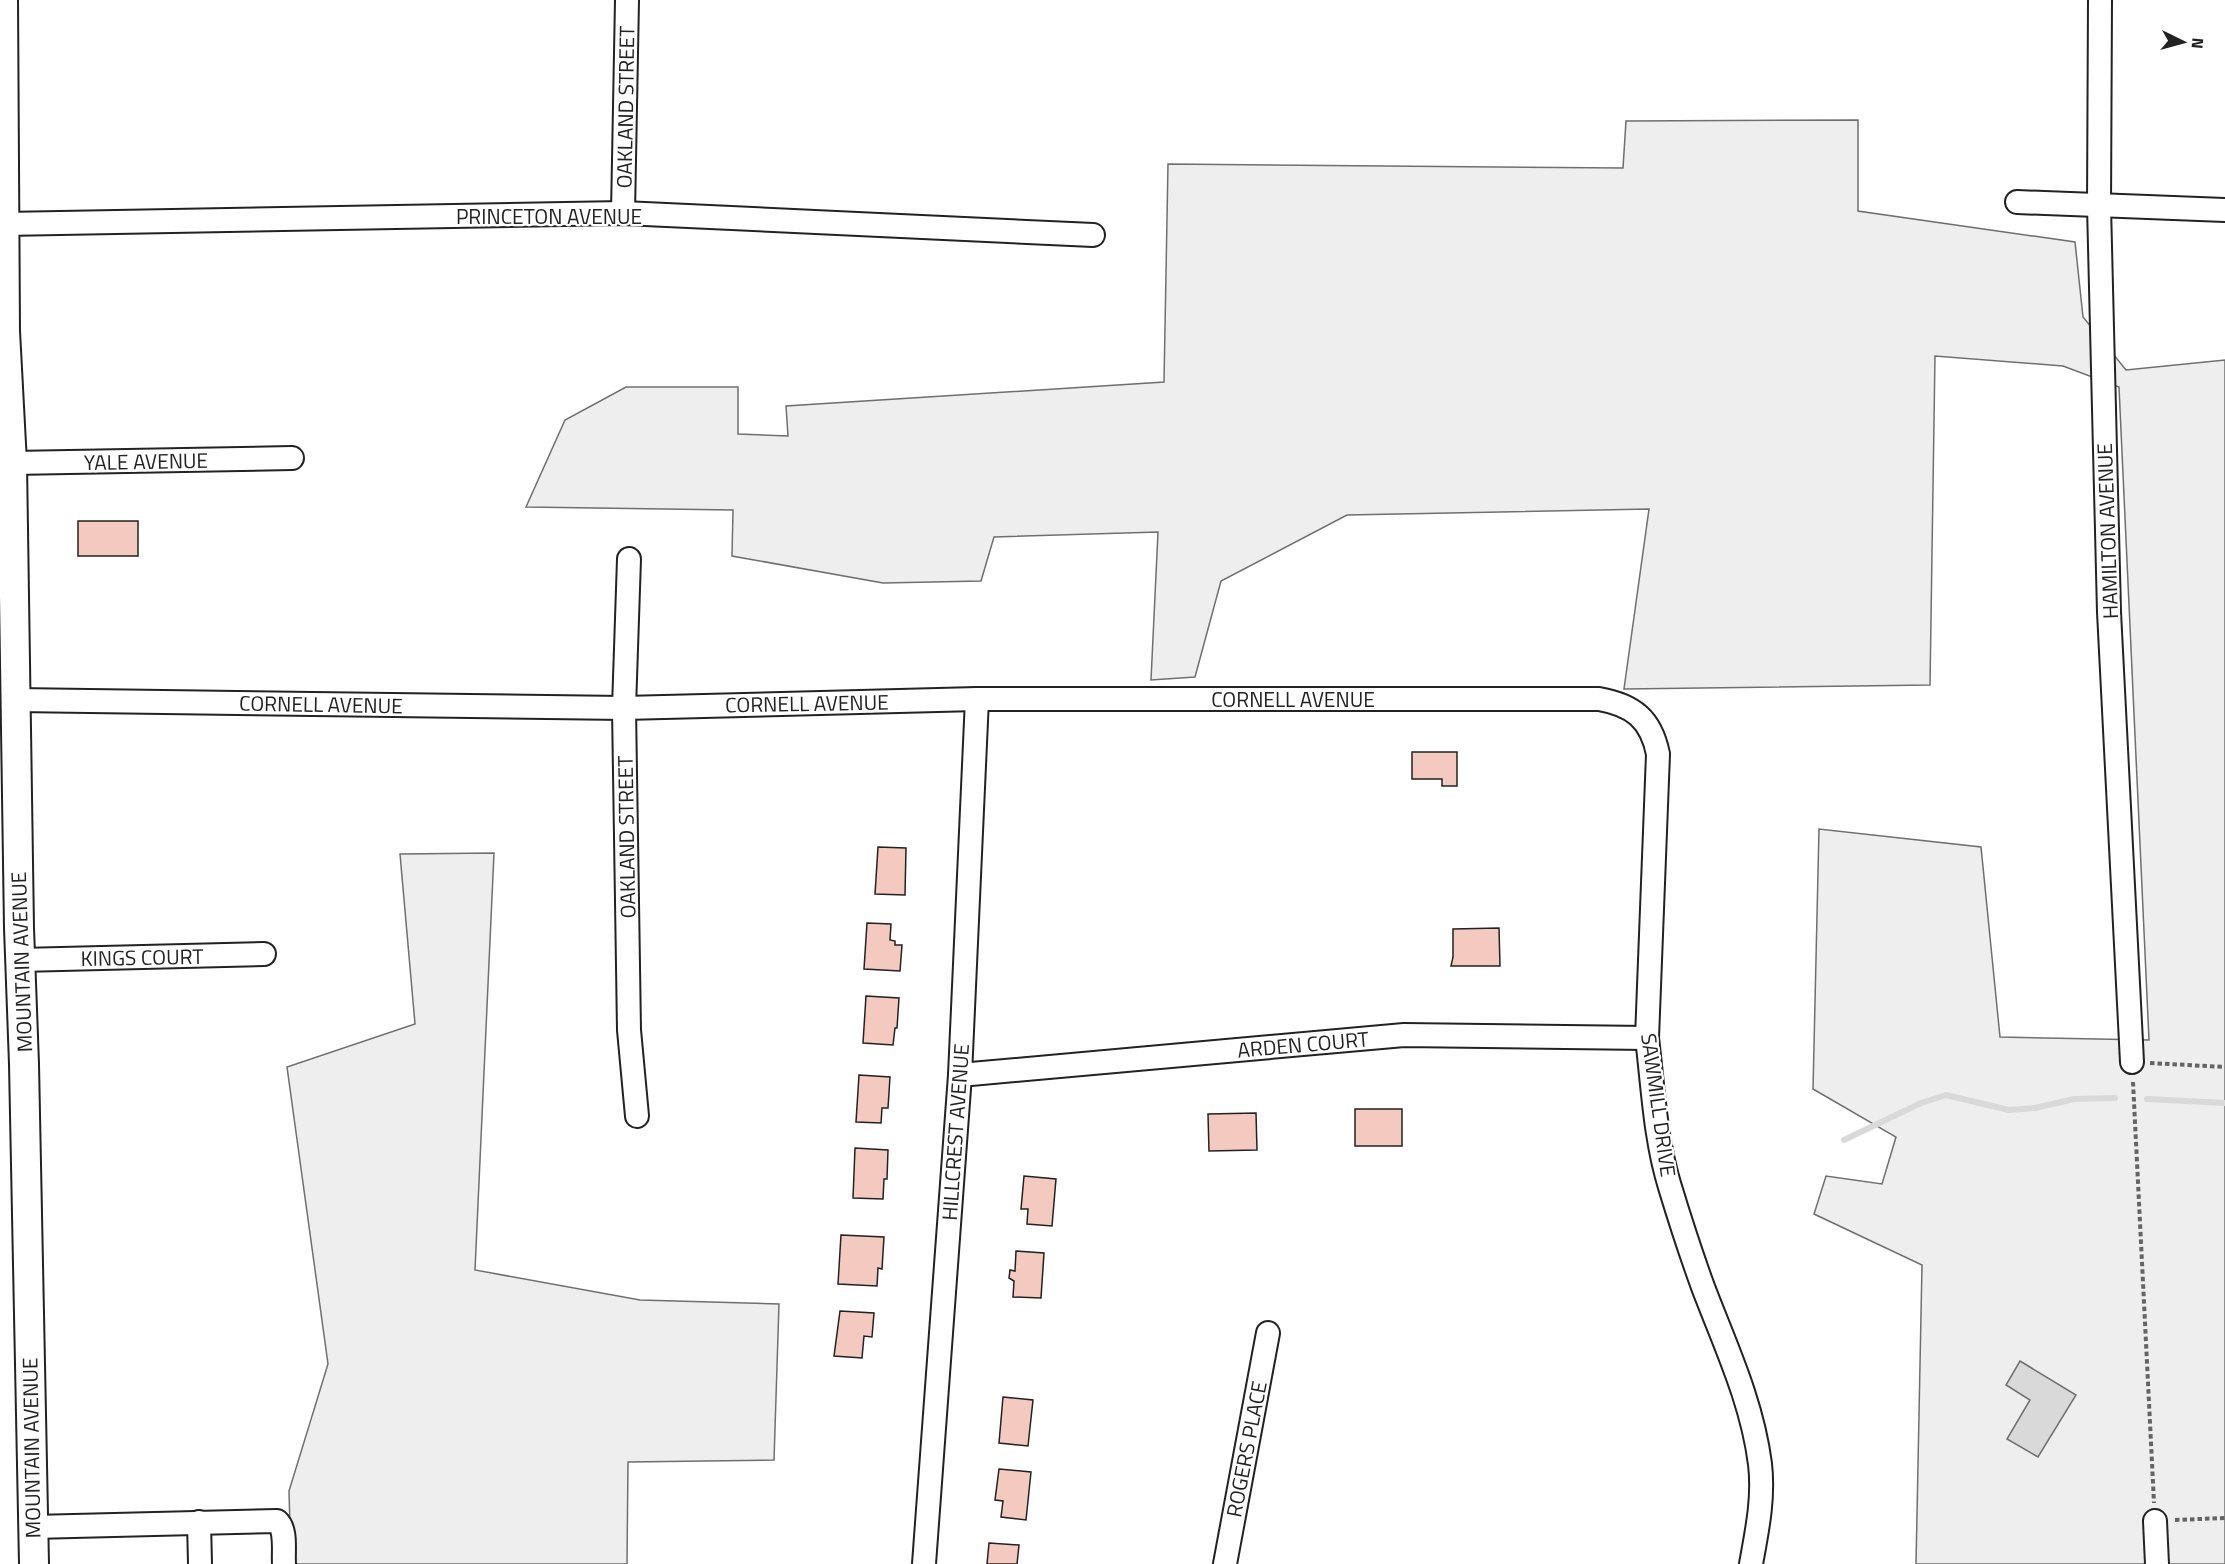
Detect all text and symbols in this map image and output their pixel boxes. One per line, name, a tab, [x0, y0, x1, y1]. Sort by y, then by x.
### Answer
north arrow	[2153, 12, 2213, 72]
street label: OAKLAND STREET	[608, 25, 642, 189]
text: N	[2186, 37, 2210, 50]
street label: PRINCETON AVENUE	[456, 200, 642, 232]
street label: HAMILTON AVENUE	[2088, 443, 2126, 619]
street label: YALE AVENUE	[84, 444, 208, 478]
street label: CORNELL AVENUE	[1211, 683, 1375, 715]
street label: CORNELL AVENUE	[725, 686, 889, 720]
street label: CORNELL AVENUE	[239, 687, 403, 721]
street label: OAKLAND STREET	[609, 755, 643, 919]
street label: MOUNTAIN AVENUE	[2, 871, 40, 1053]
street label: KINGS COURT	[80, 940, 204, 974]
street label: ARDEN COURT	[1236, 1022, 1370, 1066]
street label: SAWMILL DRIVE	[1633, 1031, 1685, 1179]
street label: HILLCREST AVENUE	[933, 1043, 977, 1221]
street label: MOUNTAIN AVENUE	[13, 1357, 49, 1539]
street label: ROGERS PLACE	[1217, 1378, 1275, 1520]

